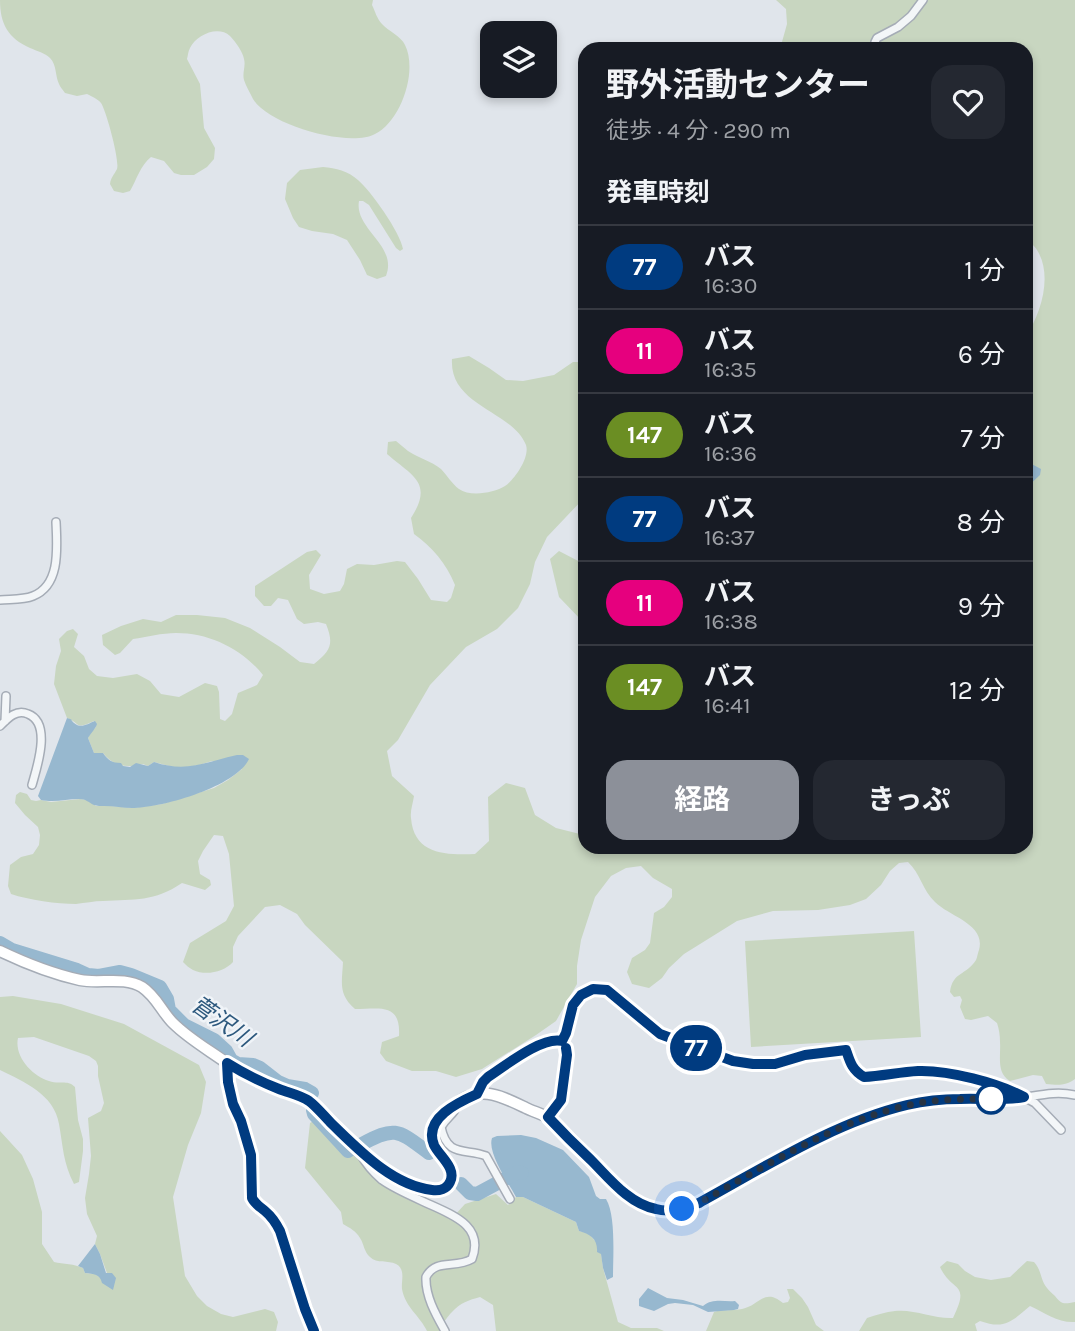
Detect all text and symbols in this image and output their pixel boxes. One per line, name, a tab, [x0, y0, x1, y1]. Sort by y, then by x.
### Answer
map controls	[480, 21, 557, 98]
button: layers	[480, 21, 557, 98]
button: heart	[931, 65, 1005, 139]
text: 野外活動センター	[606, 66, 870, 104]
text: 徒歩 · 4 分 · 290 m	[606, 117, 791, 144]
text: 発車時刻	[606, 177, 710, 208]
text: バス	[704, 241, 756, 272]
text: 77	[633, 253, 656, 281]
text: 1 分	[964, 255, 1005, 286]
text: 16:30	[704, 272, 757, 299]
text: バス	[704, 325, 756, 356]
text: 11	[636, 337, 653, 365]
text: 6 分	[958, 339, 1005, 370]
text: 16:35	[704, 356, 757, 383]
text: バス	[704, 409, 756, 440]
text: 147	[627, 421, 662, 449]
text: 7 分	[961, 423, 1005, 454]
text: 16:36	[704, 440, 757, 467]
text: バス	[704, 493, 756, 524]
text: 77	[633, 505, 656, 533]
text: 8 分	[957, 507, 1005, 538]
text: 16:37	[704, 524, 754, 551]
text: バス	[704, 577, 756, 608]
text: 11	[636, 589, 653, 617]
text: 9 分	[958, 591, 1005, 622]
text: 16:38	[704, 608, 758, 635]
text: バス	[704, 661, 756, 692]
text: 147	[627, 673, 662, 701]
text: 12 分	[949, 675, 1005, 706]
text: 16:41	[704, 692, 751, 719]
button: 経路	[606, 760, 799, 840]
button: きっぷ	[813, 760, 1005, 840]
water label: 菅沢川	[186, 991, 260, 1054]
line badge: 77	[664, 1025, 728, 1071]
text: 77	[684, 1034, 708, 1062]
unlabelled marker	[976, 1084, 1006, 1114]
your location	[664, 1191, 699, 1226]

